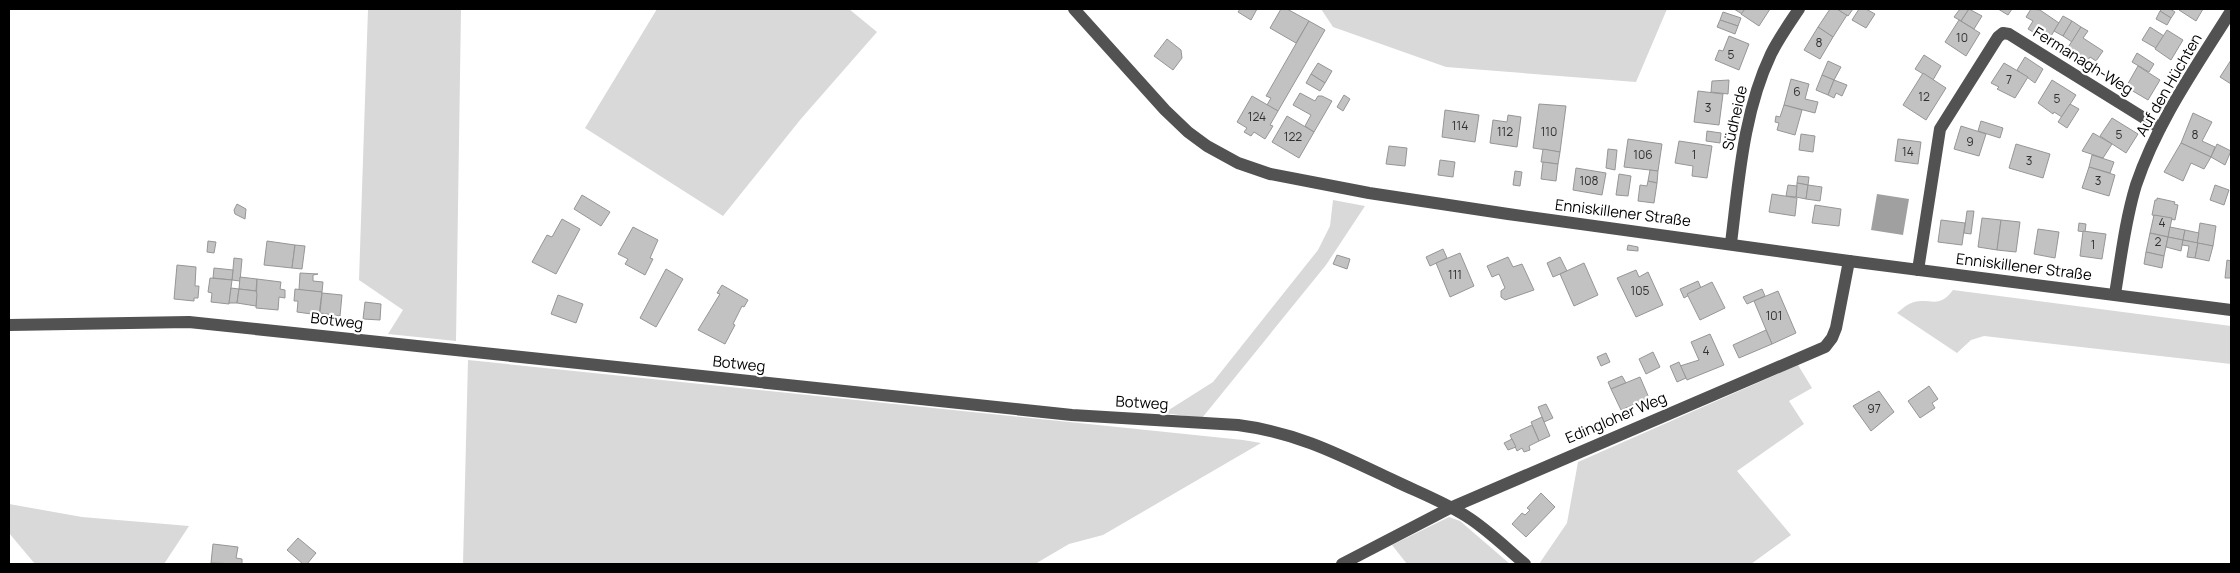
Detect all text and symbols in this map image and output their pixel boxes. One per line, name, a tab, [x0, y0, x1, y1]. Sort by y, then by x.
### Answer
street label: Fermanagh-Weg	[2029, 21, 2137, 100]
house number: 10	[1956, 29, 1968, 46]
street label: Auf den Hüchten	[2131, 29, 2207, 140]
house number: 8	[1816, 34, 1823, 51]
house number: 5	[1728, 46, 1735, 63]
house number: 7	[2006, 71, 2012, 88]
street label: Südheide	[1717, 83, 1752, 152]
house number: 6	[1793, 83, 1801, 100]
house number: 12	[1918, 88, 1930, 105]
house number: 5	[2054, 90, 2061, 107]
house number: 3	[1705, 99, 1711, 116]
house number: 124	[1248, 108, 1266, 125]
house number: 114	[1452, 117, 1468, 134]
house number: 112	[1497, 123, 1513, 140]
house number: 110	[1541, 123, 1557, 140]
house number: 5	[2116, 126, 2123, 143]
house number: 8	[2192, 126, 2199, 143]
house number: 122	[1284, 128, 1302, 145]
house number: 9	[1966, 133, 1974, 150]
house number: 14	[1902, 143, 1914, 160]
house number: 106	[1633, 146, 1653, 163]
house number: 1	[1692, 146, 1696, 163]
house number: 3	[2026, 152, 2032, 169]
house number: 108	[1580, 172, 1599, 189]
house number: 3	[2095, 172, 2101, 189]
street label: Enniskillener Straße	[1554, 194, 1692, 231]
house number: 4	[2158, 214, 2166, 231]
house number: 2	[2155, 233, 2162, 250]
house number: 1	[2091, 236, 2095, 253]
street label: Enniskillener Straße	[1955, 248, 2093, 285]
house number: 111	[1448, 266, 1462, 283]
house number: 105	[1631, 282, 1650, 299]
street label: Botweg	[310, 307, 365, 334]
house number: 101	[1766, 307, 1782, 324]
house number: 4	[1702, 342, 1710, 359]
street label: Botweg	[712, 350, 766, 377]
street label: Edingloher Weg	[1562, 387, 1670, 448]
street label: Botweg	[1115, 391, 1169, 414]
house number: 97	[1867, 400, 1881, 417]

